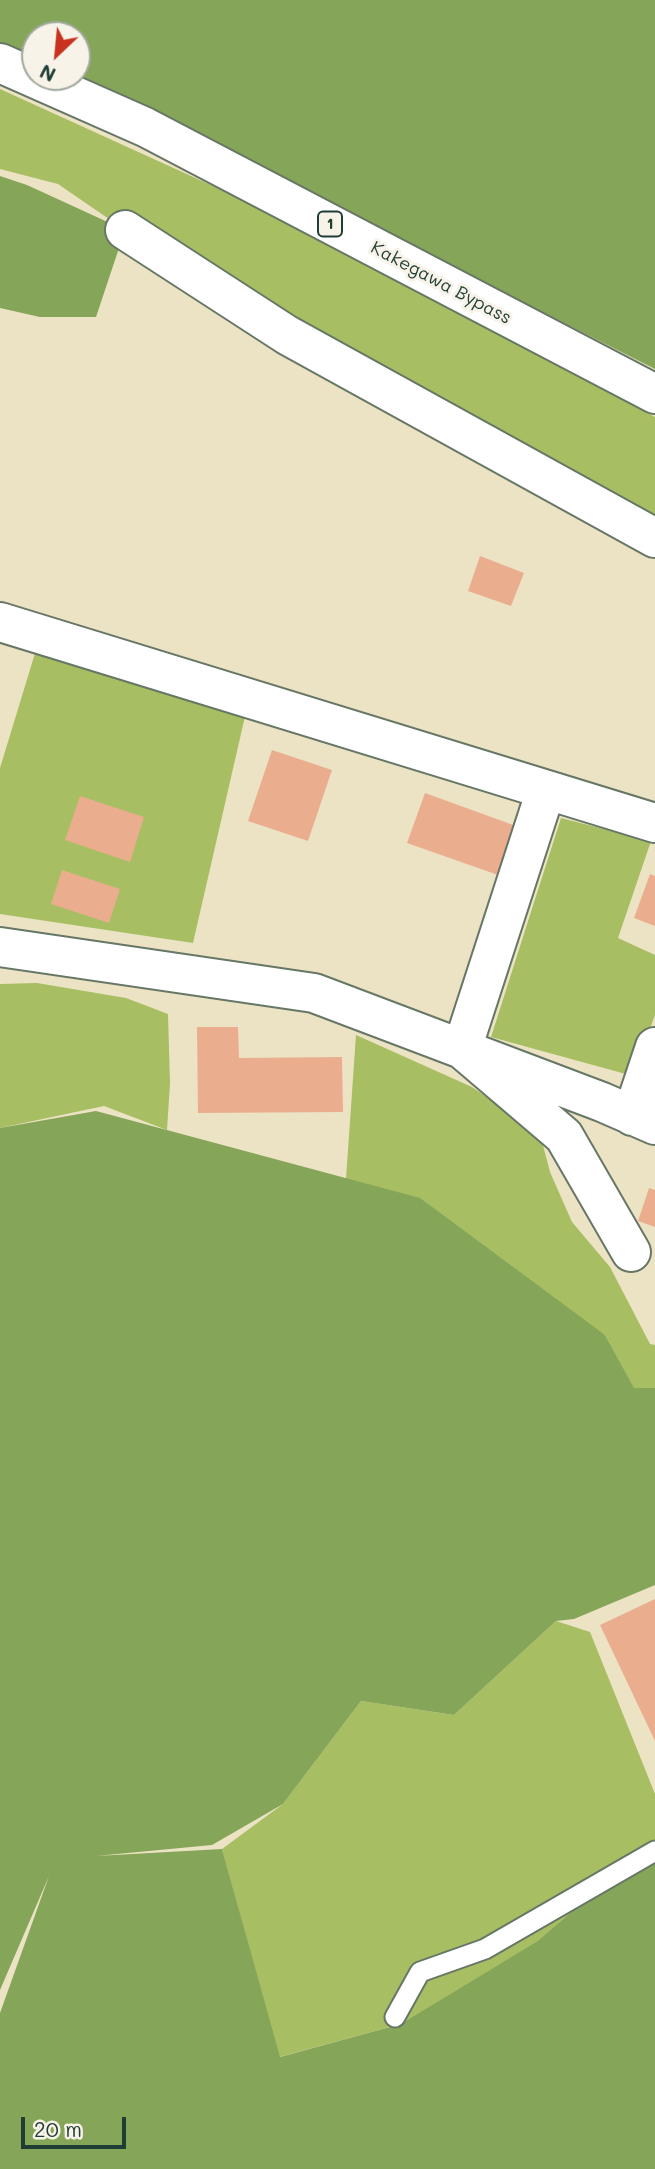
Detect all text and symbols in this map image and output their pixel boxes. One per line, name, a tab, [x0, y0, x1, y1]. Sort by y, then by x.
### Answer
north arrow	[21, 21, 91, 91]
text: N	[35, 59, 59, 88]
road number: 1	[318, 212, 342, 236]
street label: Kakegawa Bypass	[367, 237, 515, 329]
scale bar	[24, 2102, 130, 2146]
text: 20 m	[34, 2115, 82, 2142]

